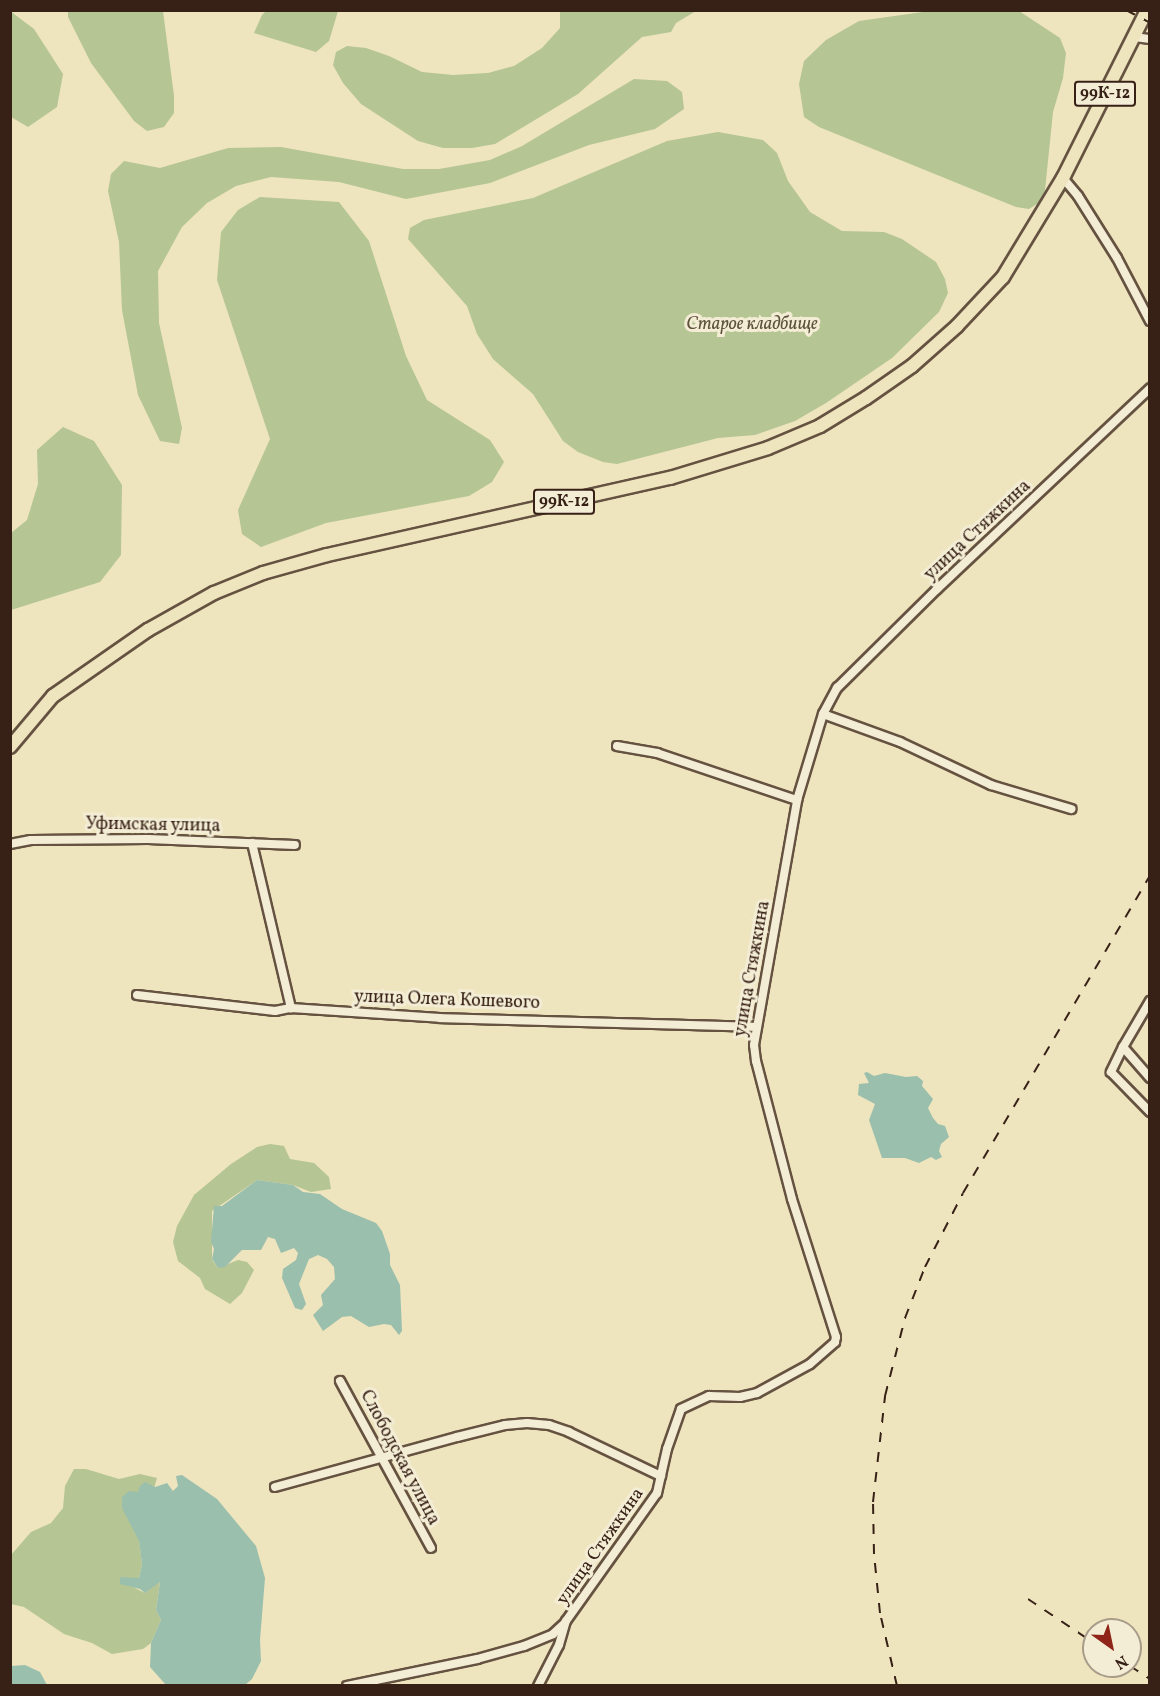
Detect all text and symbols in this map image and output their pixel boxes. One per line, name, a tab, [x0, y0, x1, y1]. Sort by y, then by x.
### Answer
road number: 99К-12	[1074, 81, 1136, 107]
park label: Старое кладбище	[686, 314, 818, 336]
street label: улица Стяжкина	[920, 476, 1036, 586]
road number: 99К-12	[532, 489, 596, 515]
street label: Уфимская улица	[85, 814, 221, 838]
street label: улица Стяжкина	[730, 899, 776, 1039]
street label: улица Олега Кошевого	[354, 987, 540, 1015]
street label: Слободская улица	[354, 1387, 444, 1529]
street label: улица Стяжкина	[553, 1484, 649, 1610]
north arrow	[1082, 1618, 1142, 1678]
text: N	[1110, 1649, 1132, 1674]

